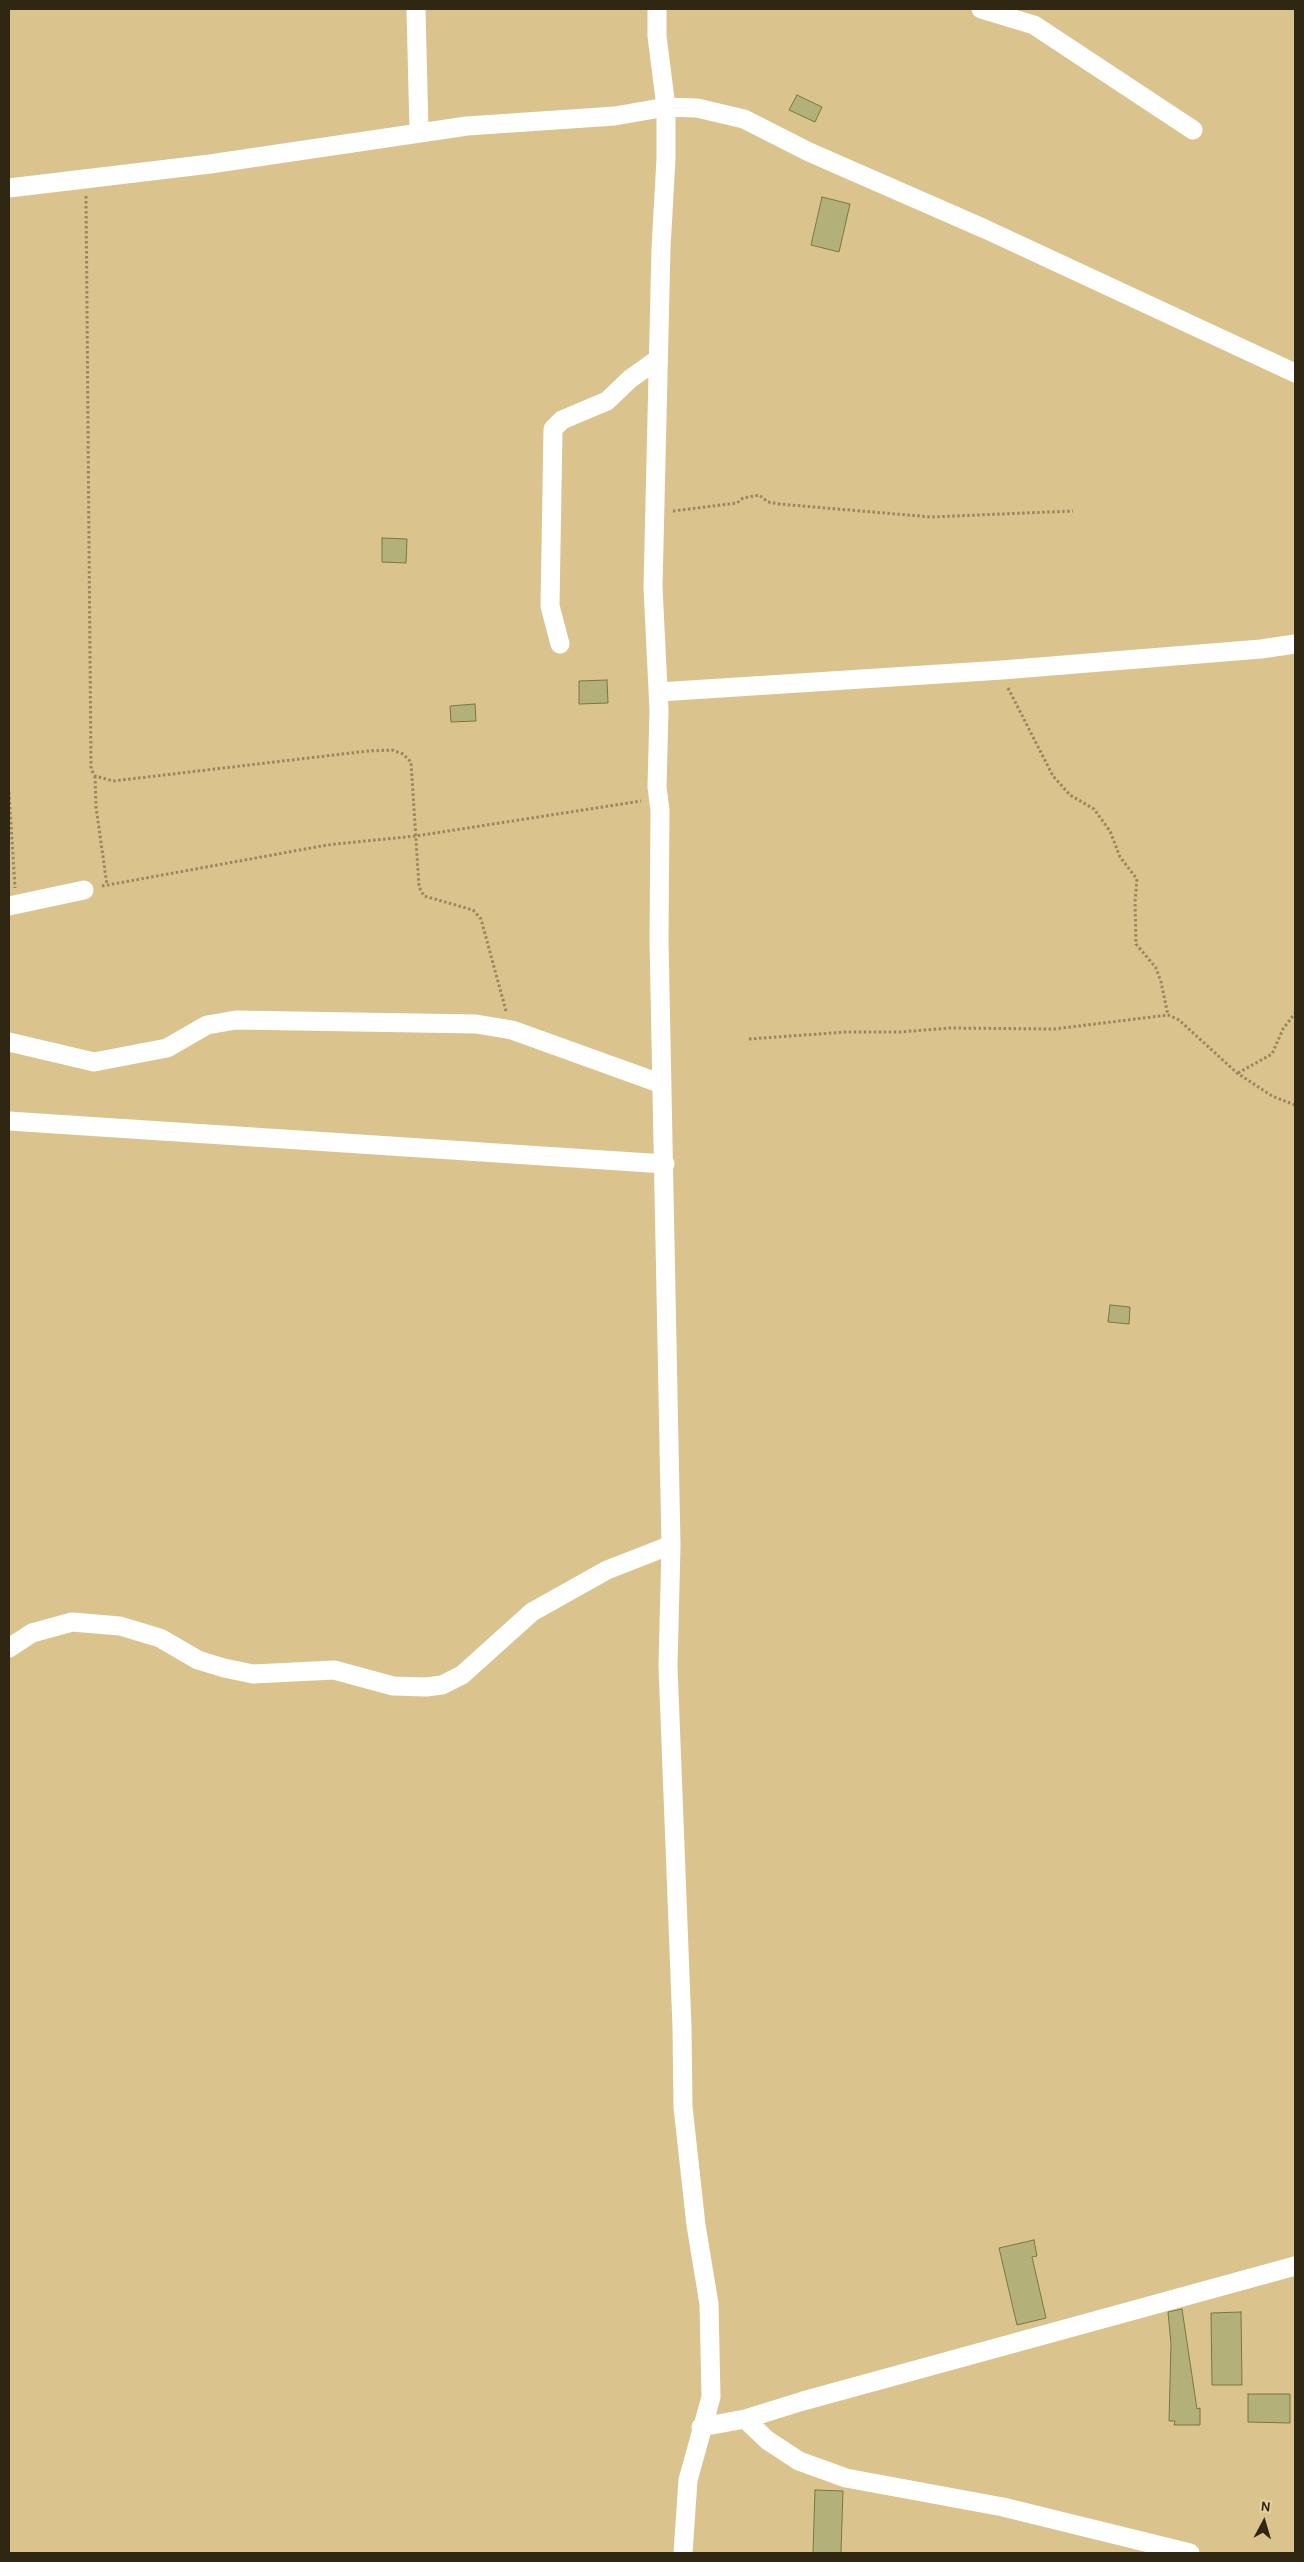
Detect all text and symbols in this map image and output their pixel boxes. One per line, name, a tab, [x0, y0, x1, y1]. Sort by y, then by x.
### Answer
north arrow	[1239, 2497, 1289, 2547]
text: N	[1260, 2498, 1271, 2516]

